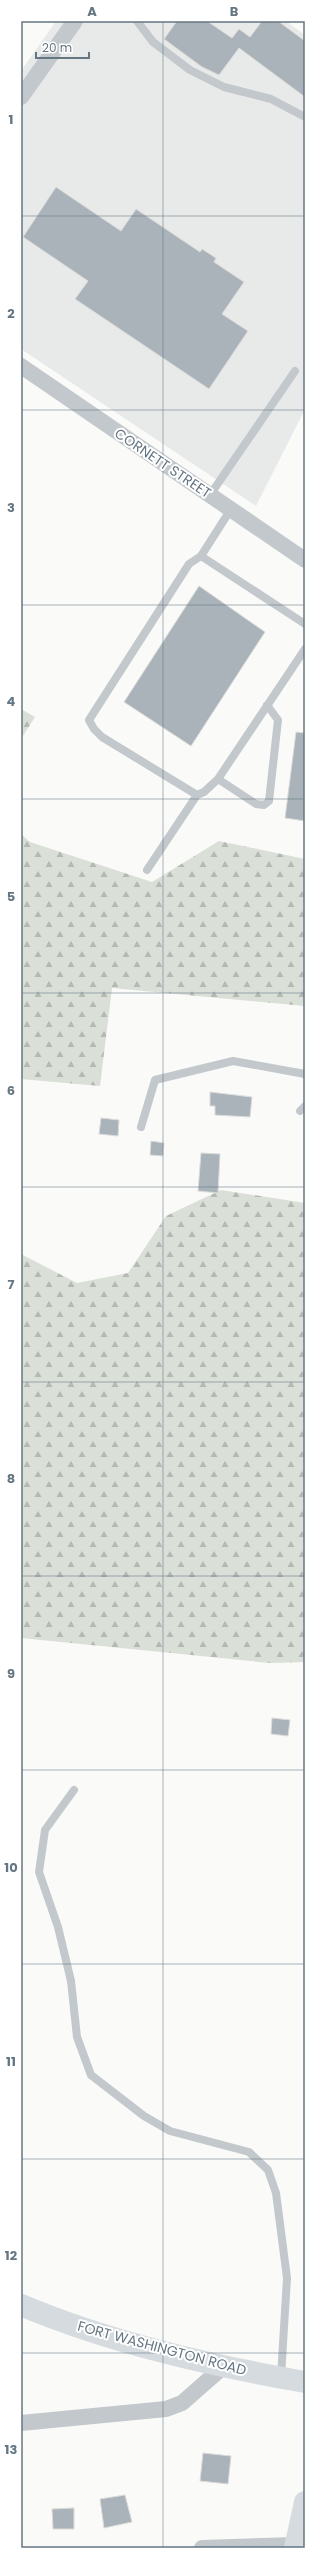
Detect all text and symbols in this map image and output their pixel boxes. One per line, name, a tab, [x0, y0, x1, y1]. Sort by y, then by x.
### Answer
text: A	[87, 2, 97, 21]
text: B	[230, 2, 239, 21]
scale bar	[36, 34, 89, 60]
text: 20 m	[42, 39, 72, 56]
text: 1	[9, 110, 13, 129]
text: 2	[7, 304, 15, 323]
street label: CORNETT STREET	[111, 423, 216, 503]
text: 3	[7, 498, 15, 517]
text: 4	[7, 692, 16, 711]
text: 5	[7, 887, 15, 906]
text: 6	[7, 1081, 15, 1100]
text: 7	[8, 1275, 15, 1294]
text: 8	[7, 1469, 15, 1488]
text: 9	[7, 1664, 15, 1683]
text: 10	[4, 1858, 18, 1877]
text: 11	[6, 2052, 16, 2071]
text: 12	[5, 2246, 18, 2265]
street label: FORT WASHINGTON ROAD	[75, 2316, 249, 2380]
text: 13	[5, 2440, 18, 2459]

